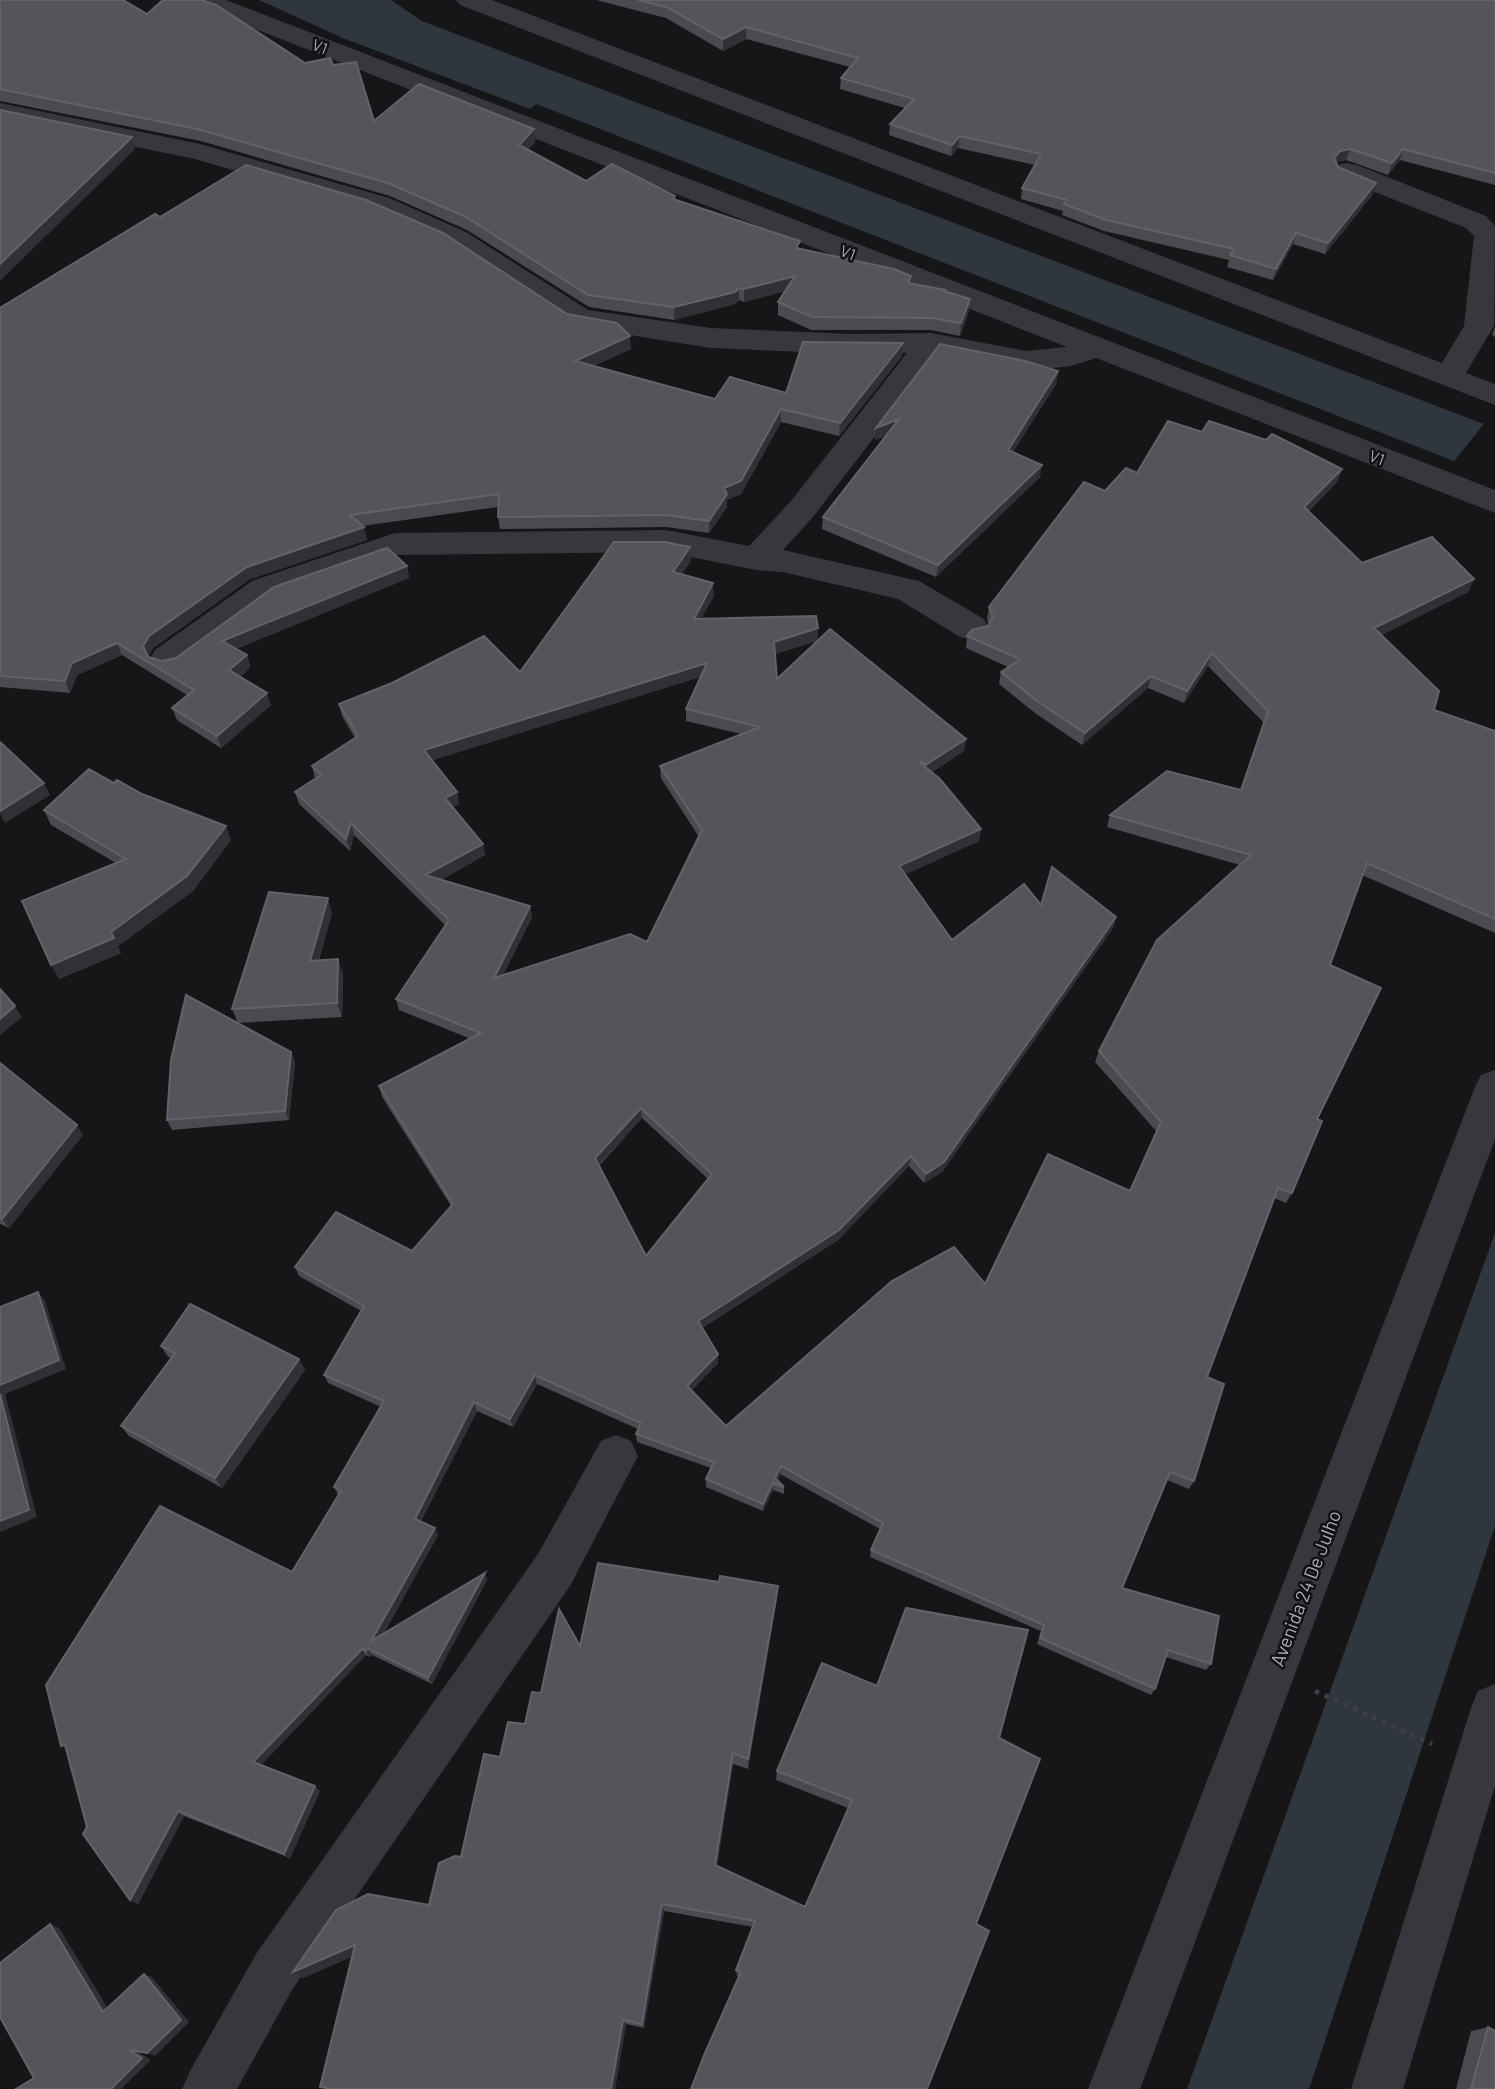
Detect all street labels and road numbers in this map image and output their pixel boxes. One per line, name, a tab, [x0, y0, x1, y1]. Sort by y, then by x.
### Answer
street label: V1	[310, 34, 330, 58]
street label: V1	[838, 240, 858, 264]
street label: V1	[1367, 445, 1387, 469]
street label: Avenida 24 De Julho	[1265, 1507, 1345, 1669]

